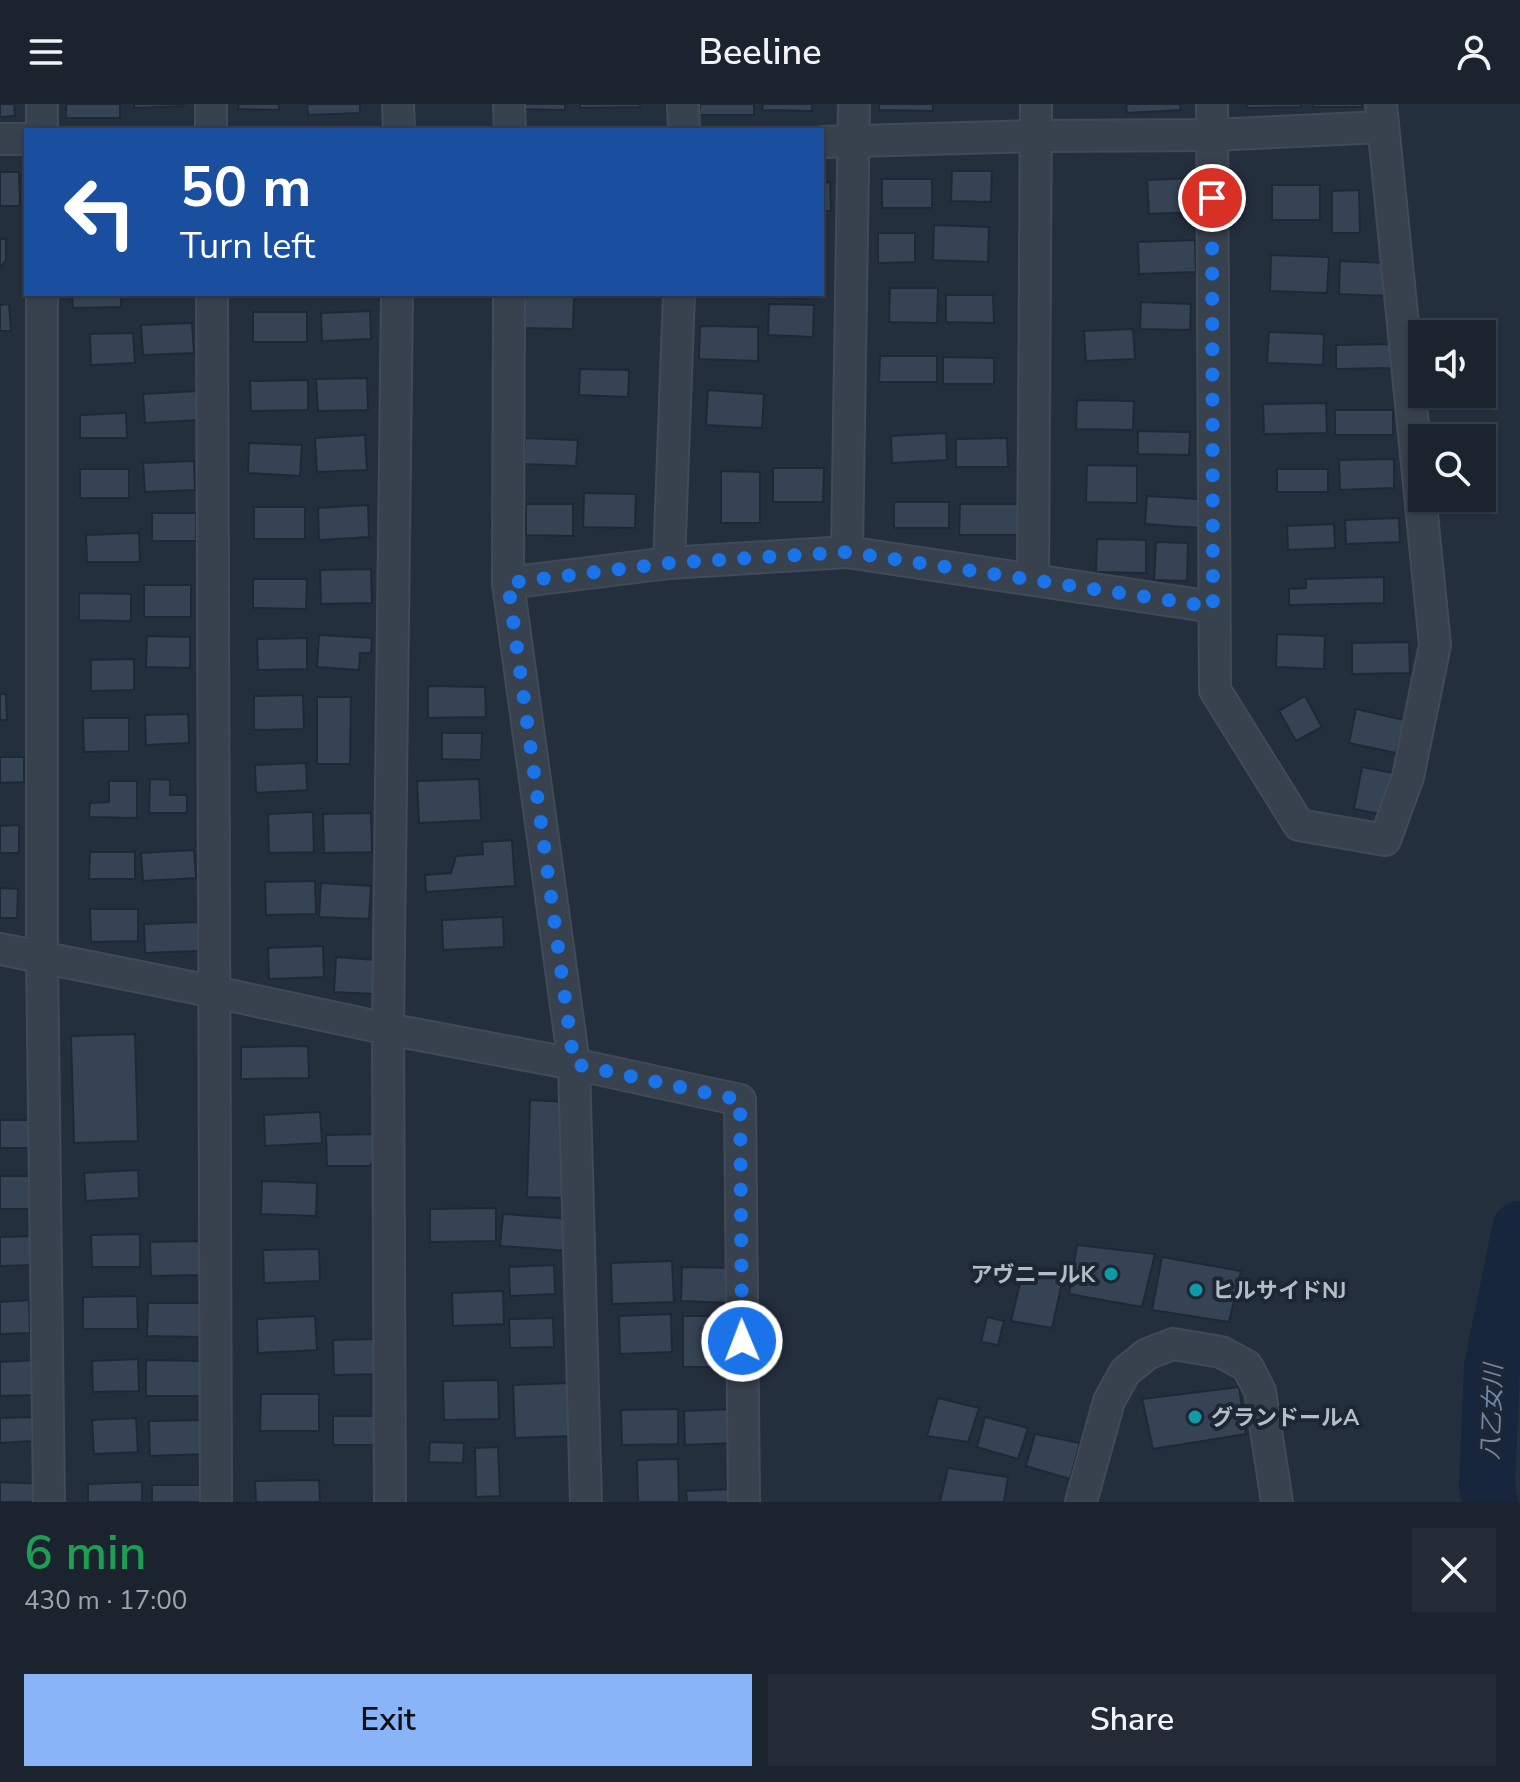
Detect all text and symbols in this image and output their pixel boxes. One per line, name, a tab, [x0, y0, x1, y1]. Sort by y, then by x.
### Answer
text: Beeline	[698, 28, 822, 77]
icon: menu	[24, 30, 68, 74]
icon: person	[1452, 30, 1496, 74]
text: 50 m	[180, 149, 311, 226]
icon: left	[48, 160, 152, 264]
pin	[1178, 164, 1246, 232]
icon: arrive	[1190, 176, 1234, 220]
text: Turn left	[180, 222, 315, 271]
map controls	[1408, 320, 1496, 512]
button: sound	[1408, 320, 1496, 408]
button: search	[1408, 424, 1496, 512]
place label: アヴニールK	[970, 1260, 1096, 1290]
marker: アヴニールK	[1102, 1265, 1120, 1283]
place label: ヒルサイドNJ	[1212, 1276, 1346, 1306]
marker: ヒルサイドNJ	[1187, 1281, 1205, 1299]
position arrow	[700, 1299, 784, 1383]
water label: 八乙女川	[1474, 1360, 1510, 1461]
place label: グランドールA	[1211, 1403, 1360, 1433]
marker: グランドールA	[1186, 1408, 1204, 1426]
text: 6 min	[24, 1520, 146, 1586]
button: close	[1412, 1528, 1496, 1612]
text: 430 m · 17:00	[24, 1583, 187, 1618]
button: Exit	[24, 1674, 752, 1766]
button: Share	[768, 1674, 1496, 1766]

